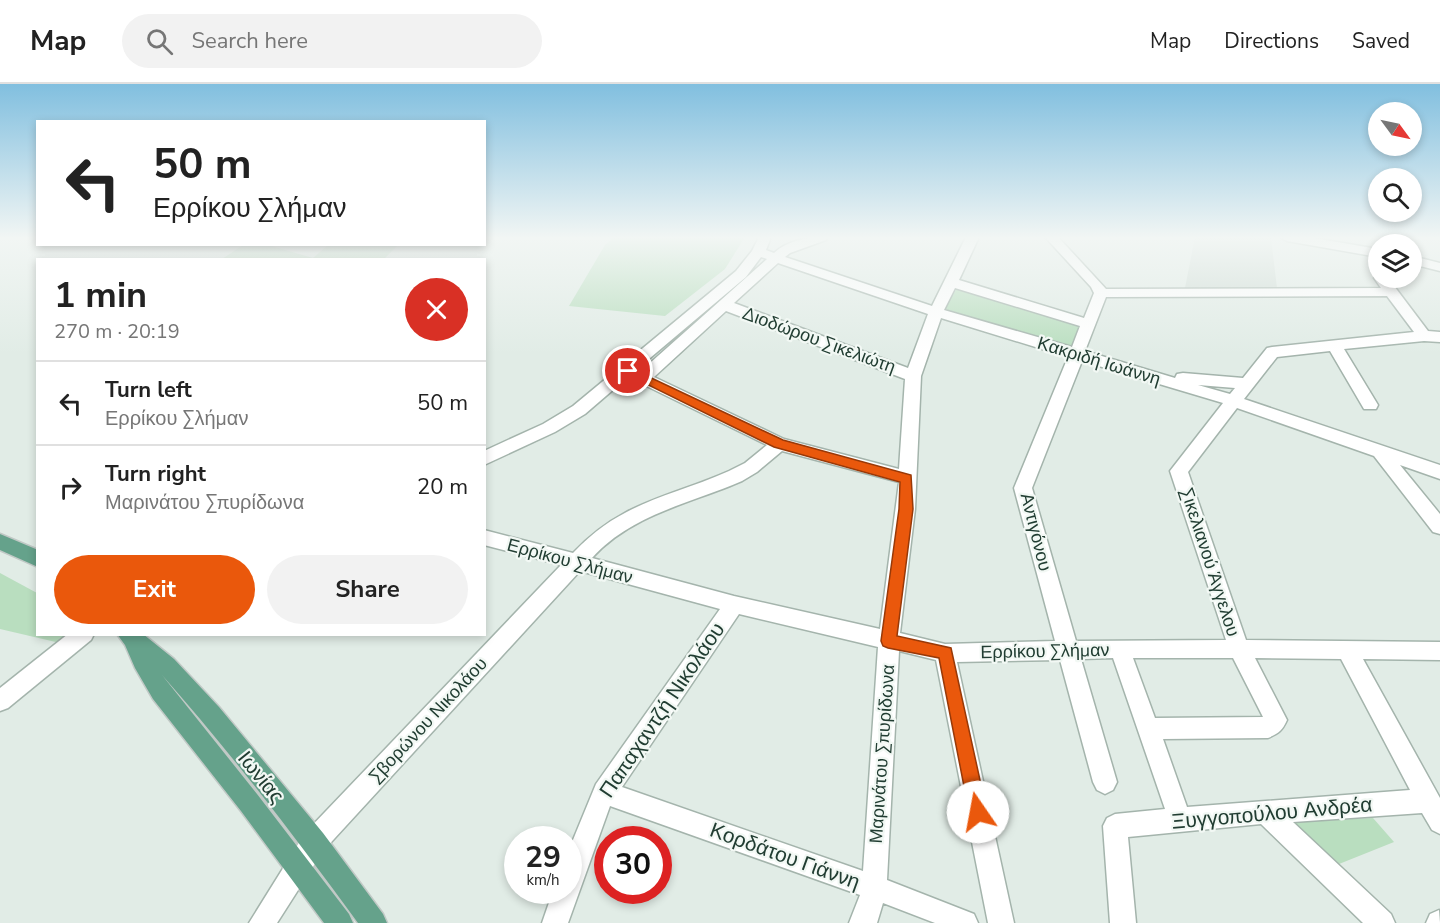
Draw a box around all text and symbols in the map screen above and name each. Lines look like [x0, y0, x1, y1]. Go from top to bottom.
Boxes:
search box [122, 14, 542, 68]
text: Map [30, 22, 86, 60]
icon: search [143, 25, 176, 58]
text: Search here [191, 26, 308, 56]
text: Map [1150, 27, 1191, 55]
text: Directions [1224, 27, 1319, 55]
text: Saved [1352, 27, 1410, 55]
north arrow [1368, 102, 1422, 156]
map controls [1368, 102, 1422, 288]
text: 50 m [153, 136, 252, 193]
icon: left [54, 144, 132, 222]
button: search [1368, 168, 1422, 222]
text: Ερρίκου Σλήμαν [153, 190, 347, 227]
button: layers [1368, 234, 1422, 288]
text: 1 min [54, 271, 147, 320]
button: close [405, 278, 468, 341]
street label: Διοδώρου Σικελιώτη [739, 301, 899, 379]
text: 270 m · 20:19 [54, 318, 180, 345]
street label: Κακριδή Ιωάννη [1034, 331, 1164, 391]
pin [602, 345, 653, 396]
icon: arrive [611, 354, 644, 387]
text: Turn left [105, 375, 192, 405]
icon: left [54, 387, 87, 420]
text: 50 m [417, 388, 468, 418]
text: Ερρίκου Σλήμαν [105, 405, 248, 432]
text: Turn right [105, 459, 206, 489]
icon: right [54, 471, 87, 504]
text: 20 m [417, 472, 468, 502]
street label: Σικελιανού Άγγελου [1175, 485, 1245, 639]
text: Μαρινάτου Σπυρίδωνα [105, 489, 304, 516]
street label: Αντιγόνου [1015, 490, 1057, 574]
street label: Ερρίκου Σλήμαν [505, 533, 635, 589]
button: Exit [54, 555, 255, 624]
button: Share [267, 555, 468, 624]
street label: Παπαχαντζή Νικολάου [593, 617, 731, 803]
street label: Ερρίκου Σλήμαν [980, 638, 1110, 664]
street label: Σβορώνου Νικολάου [364, 652, 492, 788]
street label: Μαρινάτου Σπυρίδωνα [864, 664, 900, 844]
street label: Ιωνίας [231, 745, 291, 809]
position arrow [946, 780, 1010, 844]
street label: Ξυγγοπούλου Ανδρέα [1171, 790, 1373, 836]
street label: Κορδάτου Γιάννη [706, 816, 864, 896]
speed limit sign: 30 [594, 826, 672, 904]
text: 29 [525, 837, 561, 878]
text: km/h [526, 870, 560, 890]

